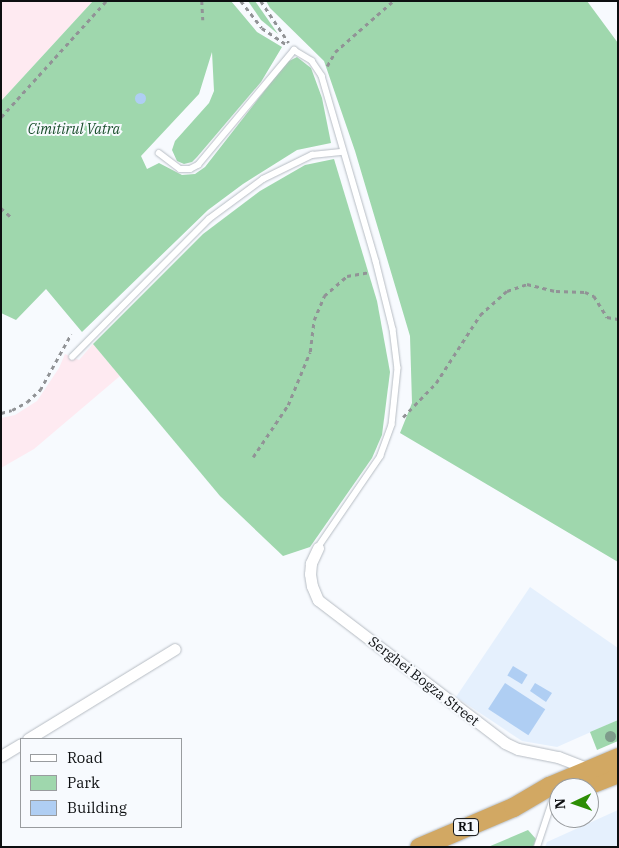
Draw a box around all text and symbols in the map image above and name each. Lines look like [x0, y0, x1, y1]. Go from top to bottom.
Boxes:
park label: Cimitirul Vatra [28, 121, 120, 137]
street label: Serghei Bogza Street [365, 633, 483, 729]
legend [20, 738, 182, 828]
text: Road [67, 748, 103, 767]
text: Park [67, 773, 100, 792]
north arrow [549, 778, 599, 828]
text: Building [67, 798, 127, 817]
text: N [551, 798, 569, 810]
road number: R1 [452, 818, 480, 836]

